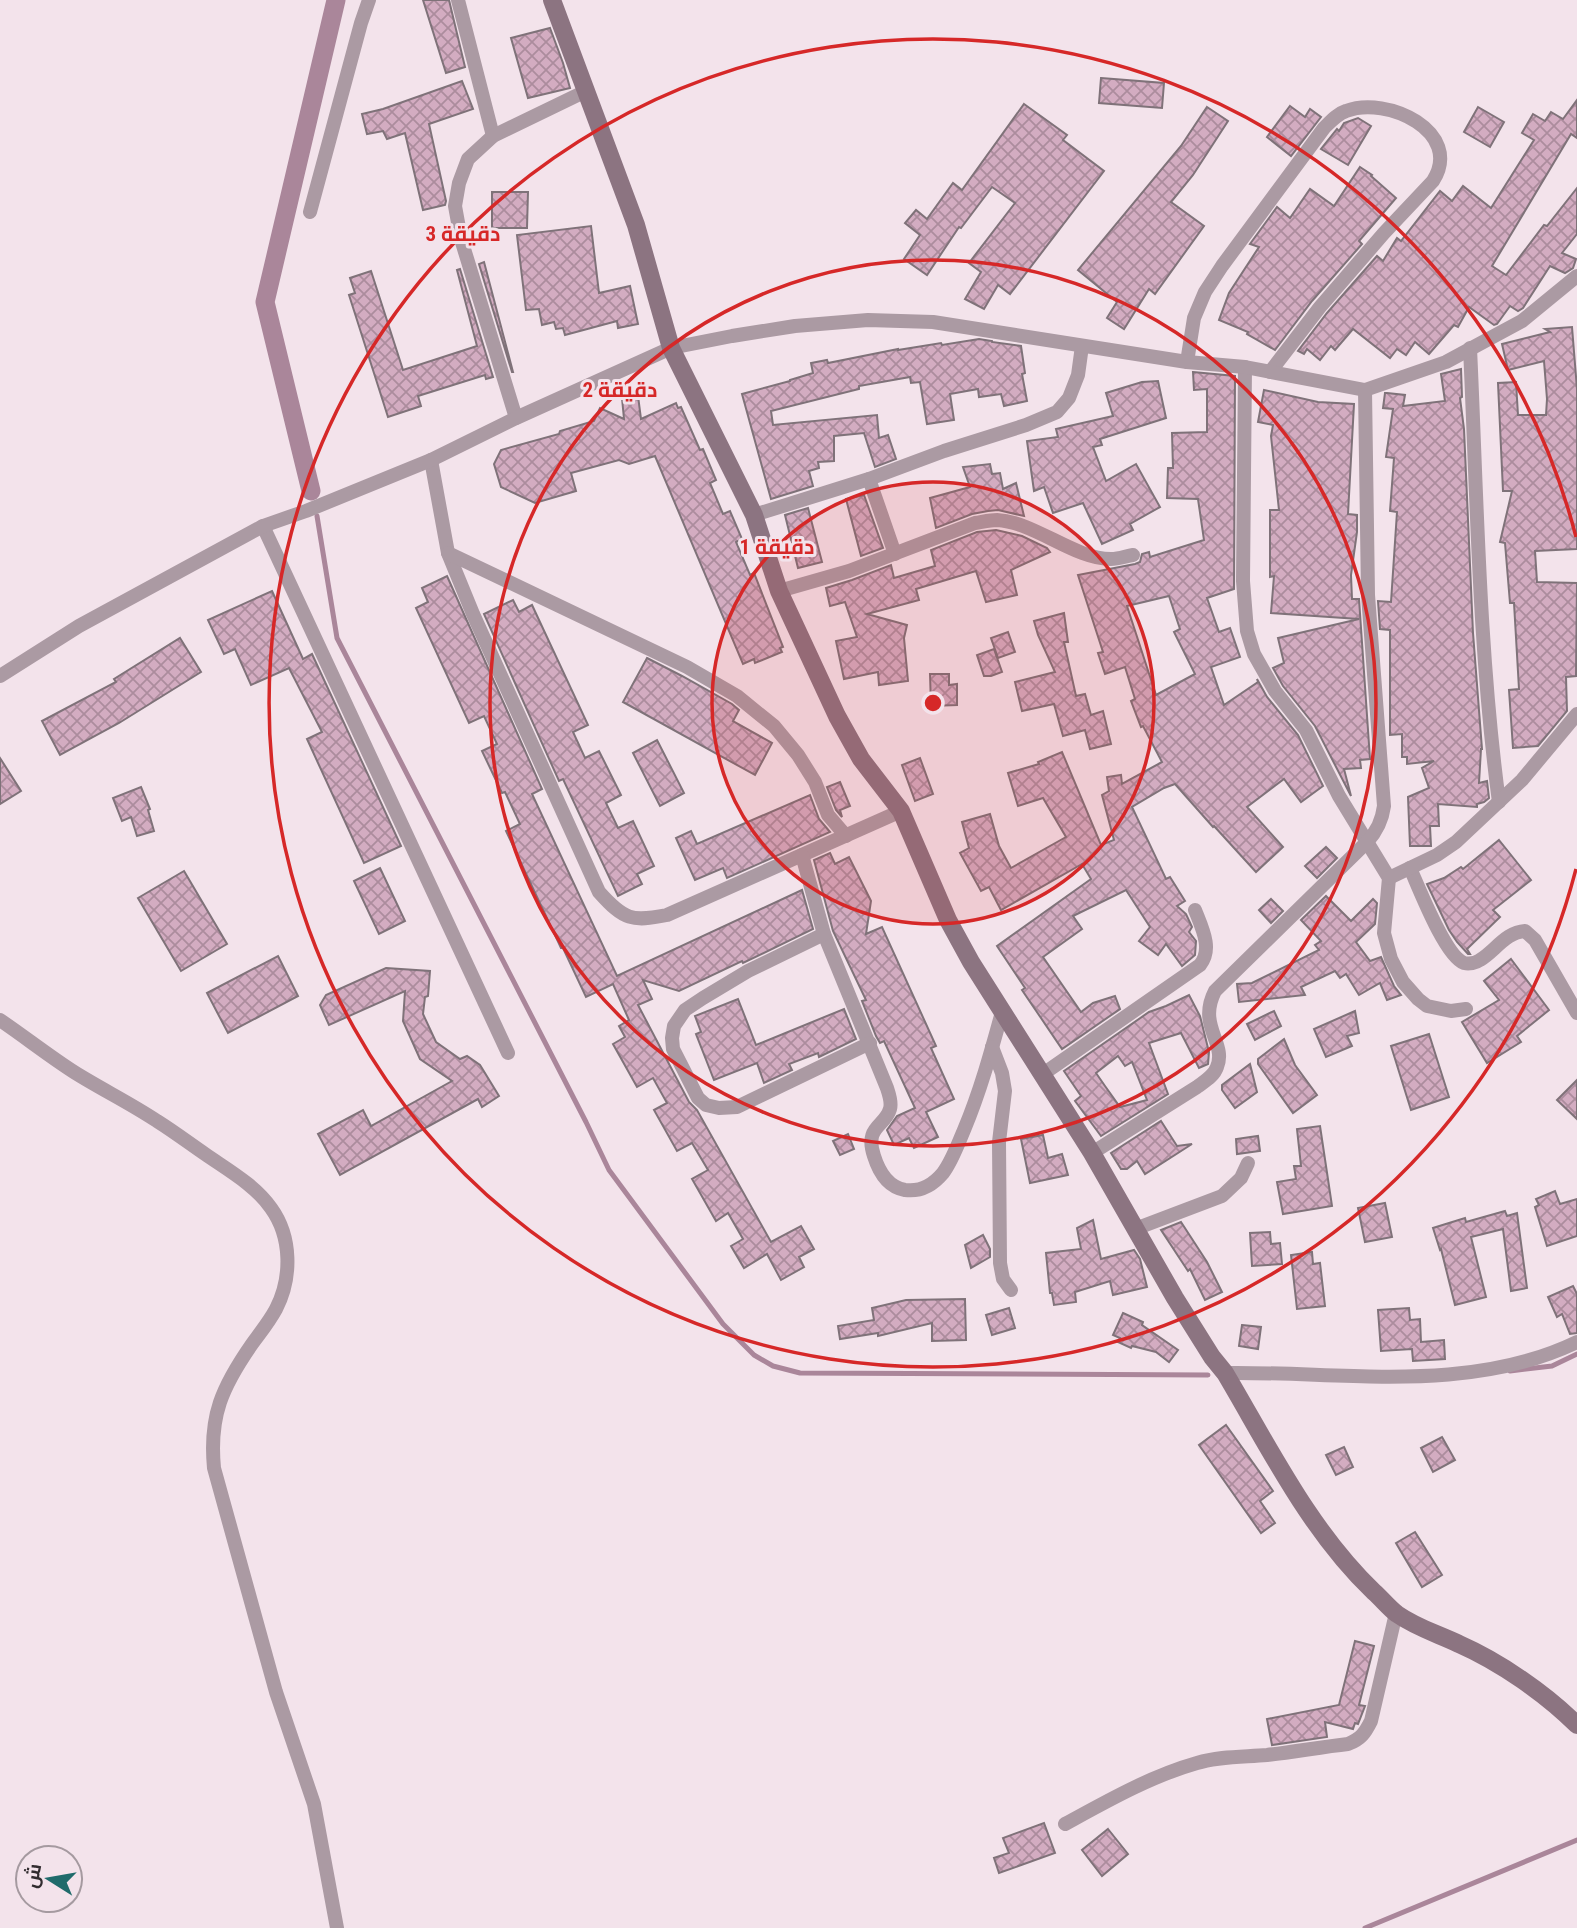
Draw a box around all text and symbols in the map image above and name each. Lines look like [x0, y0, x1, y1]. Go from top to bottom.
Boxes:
text: 3 دقيقة [426, 222, 500, 246]
text: 2 دقيقة [583, 378, 657, 402]
text: 1 دقيقة [740, 535, 814, 559]
centre of rings [921, 691, 945, 715]
north arrow [14, 1844, 84, 1914]
text: ش [19, 1862, 46, 1890]

